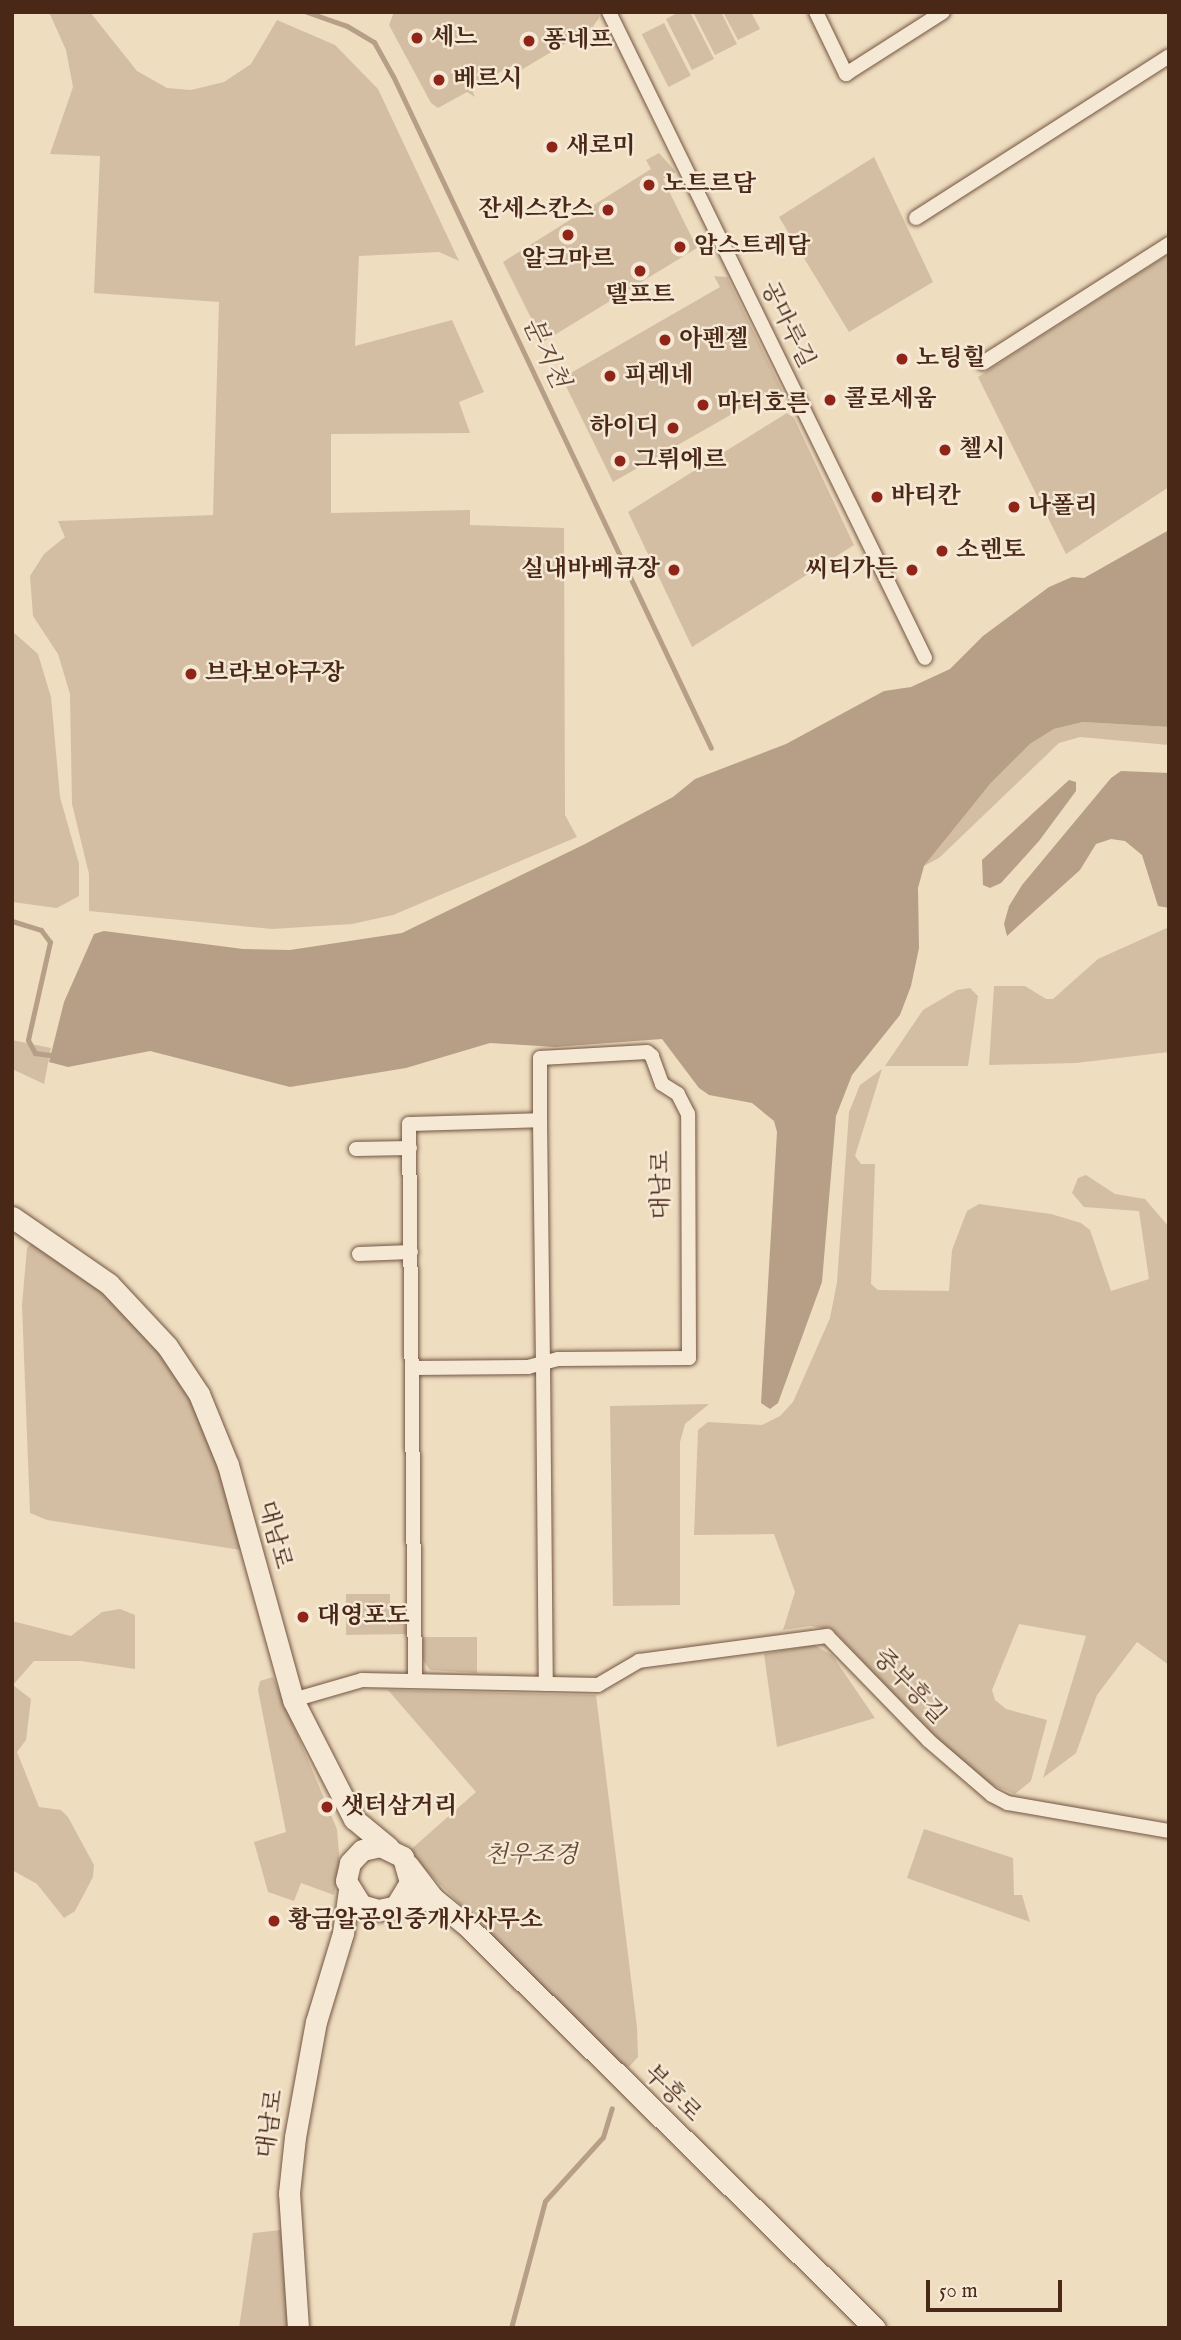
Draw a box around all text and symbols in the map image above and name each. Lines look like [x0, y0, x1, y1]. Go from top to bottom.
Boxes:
place label: 세느 [431, 24, 477, 52]
place label: 퐁네프 [543, 27, 613, 55]
marker: 세느 [409, 30, 425, 46]
marker: 퐁네프 [521, 33, 537, 49]
place label: 베르시 [453, 66, 523, 94]
marker: 베르시 [431, 72, 447, 88]
place label: 새로미 [566, 133, 636, 161]
marker: 새로미 [544, 139, 560, 155]
place label: 노트르담 [663, 171, 756, 199]
marker: 노트르담 [641, 177, 657, 193]
place label: 잔세스칸스 [478, 196, 594, 224]
marker: 잔세스칸스 [600, 202, 616, 218]
marker: 알크마르 [560, 227, 576, 243]
place label: 암스트레담 [694, 233, 810, 261]
marker: 암스트레담 [672, 239, 688, 255]
place label: 알크마르 [522, 246, 614, 274]
marker: 델프트 [632, 263, 648, 279]
street label: 공마루길 [754, 277, 820, 373]
place label: 델프트 [605, 282, 675, 310]
water label: 분지천 [515, 312, 575, 394]
place label: 아펜젤 [679, 326, 749, 354]
marker: 아펜젤 [657, 332, 673, 348]
place label: 노팅힐 [916, 345, 986, 373]
marker: 노팅힐 [894, 351, 910, 367]
place label: 피레네 [624, 362, 694, 390]
marker: 피레네 [602, 368, 618, 384]
place label: 콜로세움 [844, 386, 937, 414]
place label: 마터호른 [717, 391, 810, 419]
marker: 콜로세움 [822, 392, 838, 408]
marker: 마터호른 [695, 397, 711, 413]
place label: 하이디 [589, 414, 659, 442]
marker: 하이디 [665, 420, 681, 436]
place label: 첼시 [959, 436, 1005, 464]
marker: 첼시 [937, 442, 953, 458]
place label: 그뤼에르 [634, 447, 727, 475]
marker: 그뤼에르 [612, 453, 628, 469]
place label: 바티칸 [891, 483, 961, 511]
marker: 바티칸 [869, 489, 885, 505]
place label: 나폴리 [1028, 493, 1098, 521]
marker: 나폴리 [1006, 499, 1022, 515]
place label: 소렌토 [956, 537, 1026, 565]
marker: 소렌토 [934, 543, 950, 559]
place label: 실내바베큐장 [521, 556, 660, 584]
place label: 씨티가든 [805, 556, 898, 584]
marker: 실내바베큐장 [666, 562, 682, 578]
marker: 씨티가든 [904, 562, 920, 578]
place label: 브라보야구장 [205, 660, 344, 688]
marker: 브라보야구장 [183, 666, 199, 682]
street label: 대남로 [648, 1150, 676, 1220]
street label: 대남로 [251, 1498, 297, 1572]
place label: 대영포도 [317, 1603, 410, 1631]
marker: 대영포도 [295, 1609, 311, 1625]
street label: 중부흥길 [866, 1644, 952, 1730]
place label: 샛터삼거리 [341, 1793, 457, 1821]
marker: 샛터삼거리 [319, 1799, 335, 1815]
park label: 천우조경 [485, 1842, 577, 1870]
place label: 황금알공인중개사사무소 [288, 1907, 543, 1935]
marker: 황금알공인중개사사무소 [266, 1913, 282, 1929]
street label: 부흥로 [637, 2059, 707, 2129]
street label: 대남로 [252, 2088, 290, 2160]
scale bar [929, 2266, 1066, 2310]
text: 50 m [939, 2278, 978, 2305]

